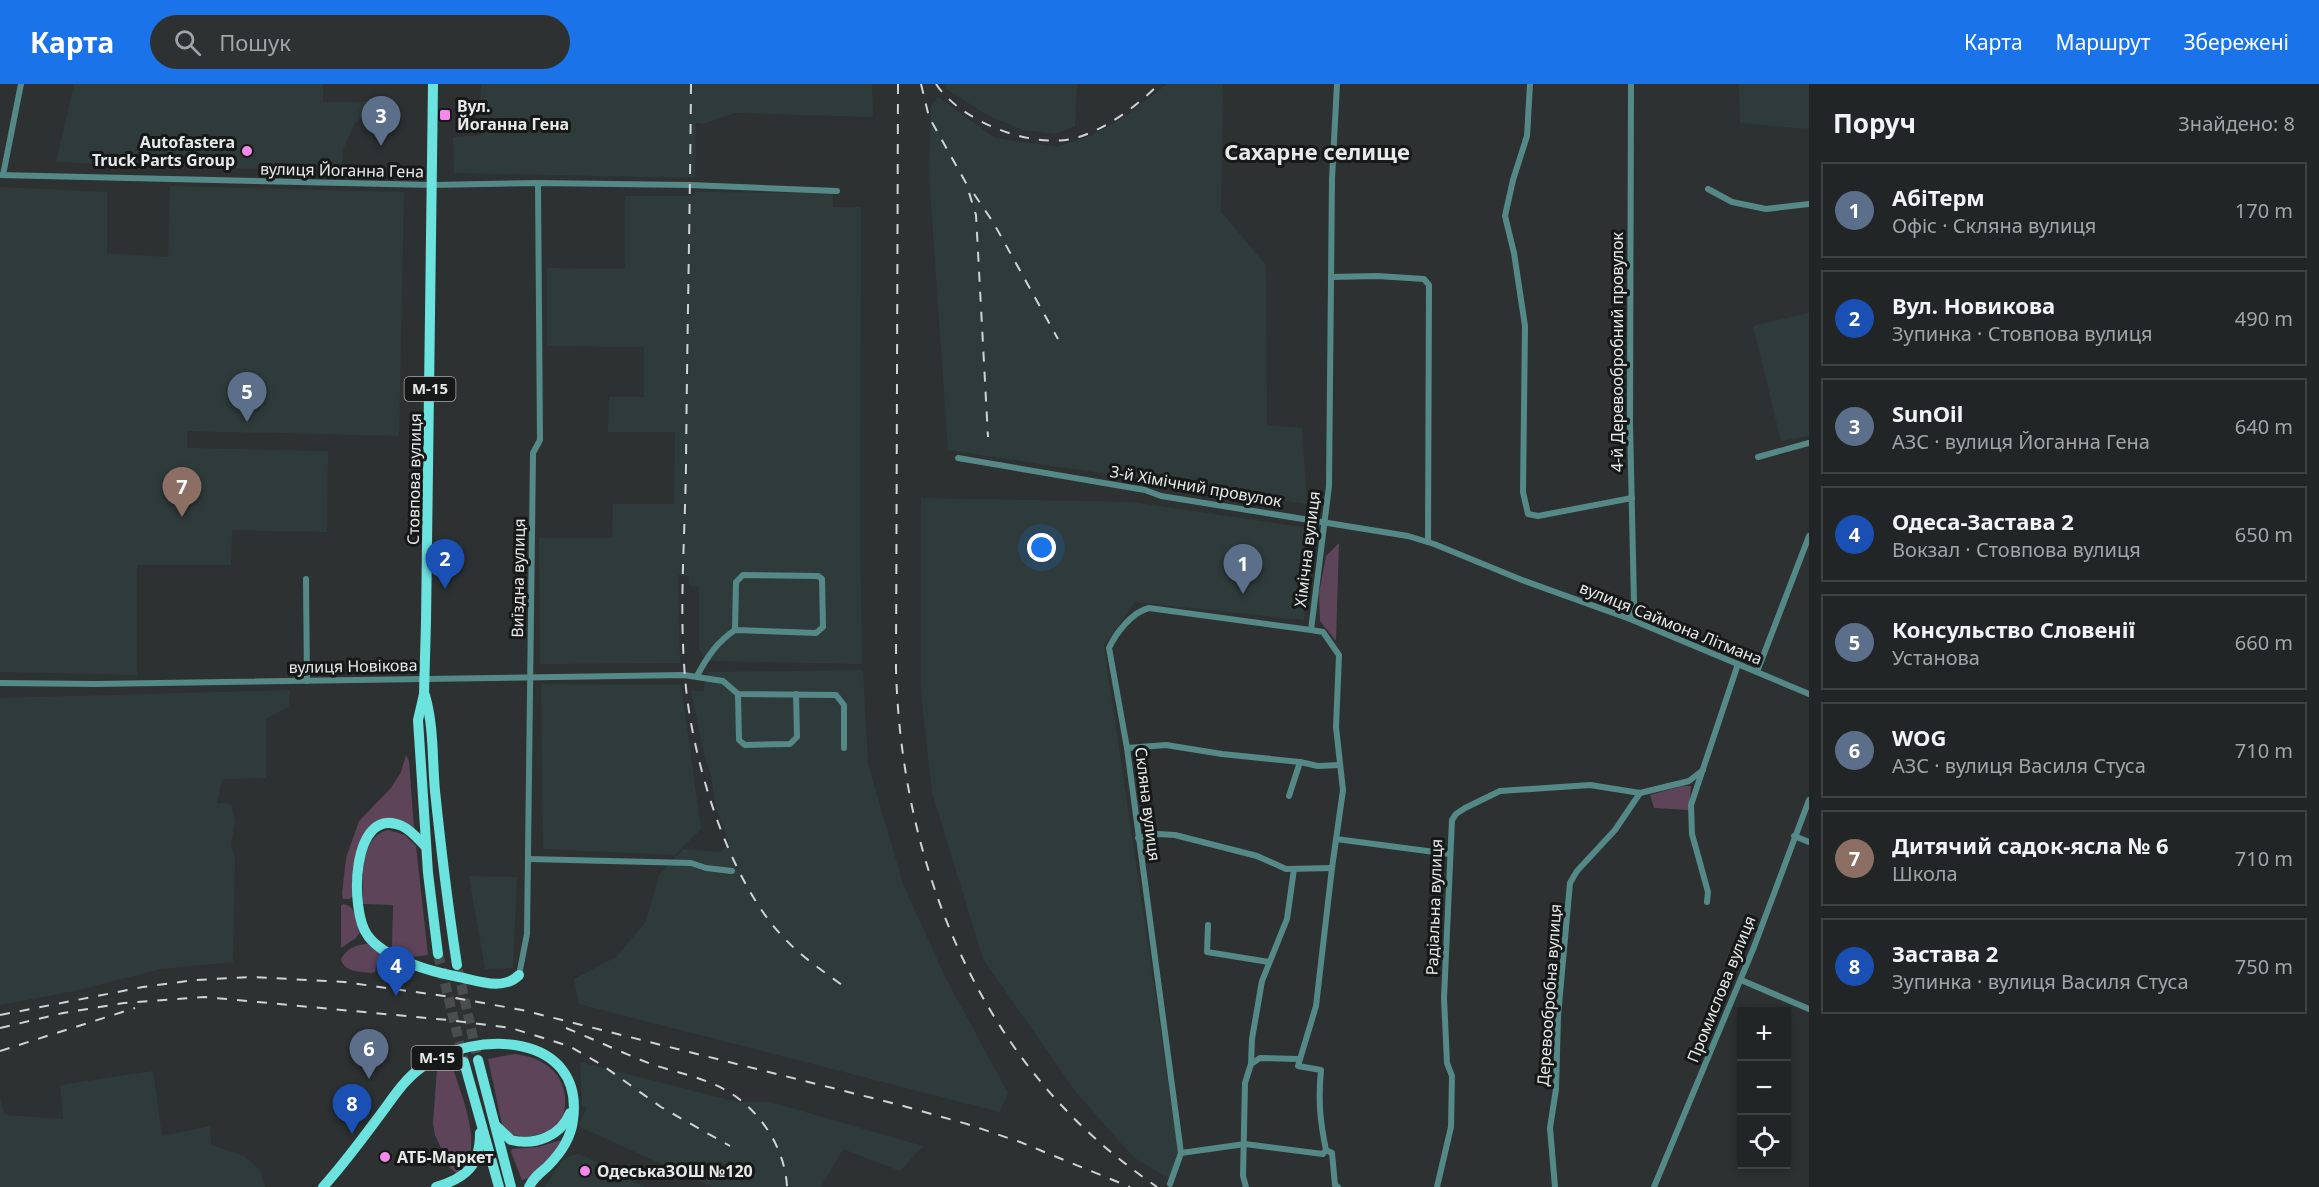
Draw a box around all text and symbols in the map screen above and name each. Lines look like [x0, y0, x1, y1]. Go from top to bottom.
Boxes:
search box [150, 15, 570, 69]
text: Карта [30, 23, 114, 61]
icon: search [171, 26, 204, 59]
text: Пошук [219, 27, 291, 57]
text: Карта [1964, 28, 2023, 56]
text: Маршрут [2056, 28, 2150, 56]
text: Збережені [2183, 28, 2289, 56]
place label: Вул. Йоганна Гена [457, 95, 569, 135]
pin: 3 [362, 97, 400, 146]
text: Поруч [1833, 105, 1916, 141]
marker: Вул. Йоганна Гена [438, 108, 452, 122]
text: Знайдено: 8 [2178, 110, 2295, 137]
place label: Autofastera Truck Parts Group [92, 131, 235, 171]
district label: Сахарне селище [1224, 136, 1410, 166]
marker: Autofastera Truck Parts Group [240, 144, 254, 158]
street label: вулиця Йоганна Гена [260, 158, 424, 182]
text: АбіТерм [1892, 182, 1985, 212]
text: 1 [1849, 197, 1860, 224]
text: 170 m [2235, 197, 2293, 224]
text: Офіс · Скляна вулиця [1892, 212, 2096, 239]
street label: 4-й Деревообробний провулок [1606, 231, 1628, 472]
text: Вул. Новикова [1892, 290, 2055, 320]
text: 2 [1849, 305, 1860, 332]
text: 490 m [2235, 305, 2293, 332]
text: Зупинка · Стовпова вулиця [1892, 320, 2153, 347]
pin: 5 [228, 372, 266, 422]
road number: М-15 [404, 377, 456, 401]
text: SunOil [1892, 398, 1963, 428]
street label: Стовпова вулиця [402, 413, 426, 545]
text: 3 [1849, 413, 1860, 440]
text: 640 m [2235, 413, 2293, 440]
text: АЗС · вулиця Йоганна Гена [1892, 428, 2150, 455]
street label: 3-й Хімічний провулок [1108, 460, 1284, 512]
pin: 7 [162, 468, 201, 517]
street label: Хімічна вулиця [1289, 490, 1325, 608]
text: Одеса-Застава 2 [1892, 506, 2074, 536]
street label: Виїздна вулиця [506, 518, 530, 638]
text: 4 [1849, 521, 1860, 548]
text: 650 m [2235, 521, 2293, 548]
your location [1027, 533, 1056, 562]
text: Вокзал · Стовпова вулиця [1892, 536, 2141, 563]
pin: 2 [426, 540, 464, 589]
pin: 1 [1224, 544, 1262, 594]
street label: вулиця Саймона Літмана [1576, 576, 1766, 670]
text: Консульство Словенії [1892, 614, 2135, 644]
text: 5 [1849, 629, 1860, 656]
text: 660 m [2235, 629, 2293, 656]
text: Установа [1892, 644, 1980, 671]
street label: вулиця Новікова [288, 654, 418, 678]
text: WOG [1892, 722, 1946, 752]
text: 6 [1849, 737, 1860, 764]
text: 710 m [2235, 737, 2293, 764]
street label: Скляна вулиця [1130, 746, 1166, 862]
text: АЗС · вулиця Василя Стуса [1892, 752, 2146, 779]
text: Дитячий садок-ясла № 6 [1892, 830, 2169, 860]
street label: Радіальна вулиця [1421, 838, 1447, 976]
text: 7 [1849, 845, 1860, 872]
text: 710 m [2235, 845, 2293, 872]
text: Школа [1892, 860, 1958, 887]
street label: Деревообробна вулиця [1532, 903, 1566, 1087]
street label: Промислова вулиця [1681, 912, 1761, 1066]
text: Застава 2 [1892, 938, 1998, 968]
pin: 4 [376, 946, 416, 996]
text: 8 [1849, 953, 1860, 980]
text: 750 m [2235, 953, 2293, 980]
text: Зупинка · вулиця Василя Стуса [1892, 968, 2189, 995]
map controls [1737, 1007, 1791, 1169]
button: + [1737, 1007, 1791, 1061]
pin: 6 [350, 1030, 388, 1079]
road number: М-15 [412, 1046, 462, 1070]
button: − [1737, 1061, 1791, 1115]
pin: 8 [332, 1084, 372, 1134]
button: locate [1737, 1115, 1791, 1169]
place label: АТБ-Маркет [397, 1146, 493, 1168]
marker: АТБ-Маркет [378, 1150, 392, 1164]
place label: ОдеськаЗОШ №120 [597, 1160, 753, 1182]
marker: ОдеськаЗОШ №120 [578, 1164, 592, 1178]

